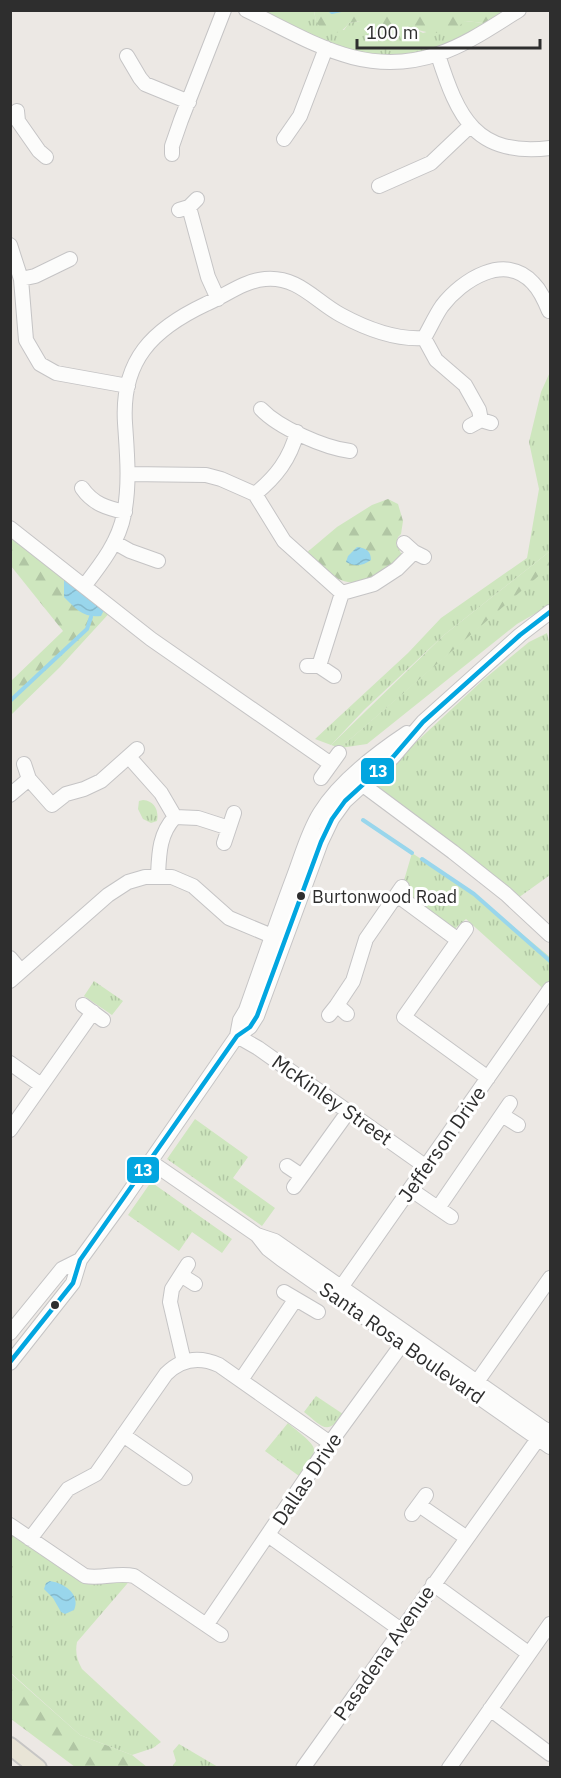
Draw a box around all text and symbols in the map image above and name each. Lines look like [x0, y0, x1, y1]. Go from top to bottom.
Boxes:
scale bar [357, 12, 540, 50]
text: 100 m [366, 21, 418, 44]
line badge: 13 [360, 757, 395, 785]
text: 13 [368, 761, 388, 781]
place label: Burtonwood Road [312, 885, 457, 908]
marker: Burtonwood Road [295, 890, 307, 902]
street label: McKinley Street [267, 1048, 398, 1151]
street label: Jefferson Drive [392, 1080, 492, 1207]
line badge: 13 [126, 1156, 160, 1184]
text: 13 [133, 1160, 153, 1180]
street label: Santa Rosa Boulevard [314, 1275, 490, 1410]
unlabelled marker [49, 1299, 61, 1311]
street label: Dallas Drive [266, 1427, 348, 1530]
street label: Pasadena Avenue [327, 1580, 440, 1726]

